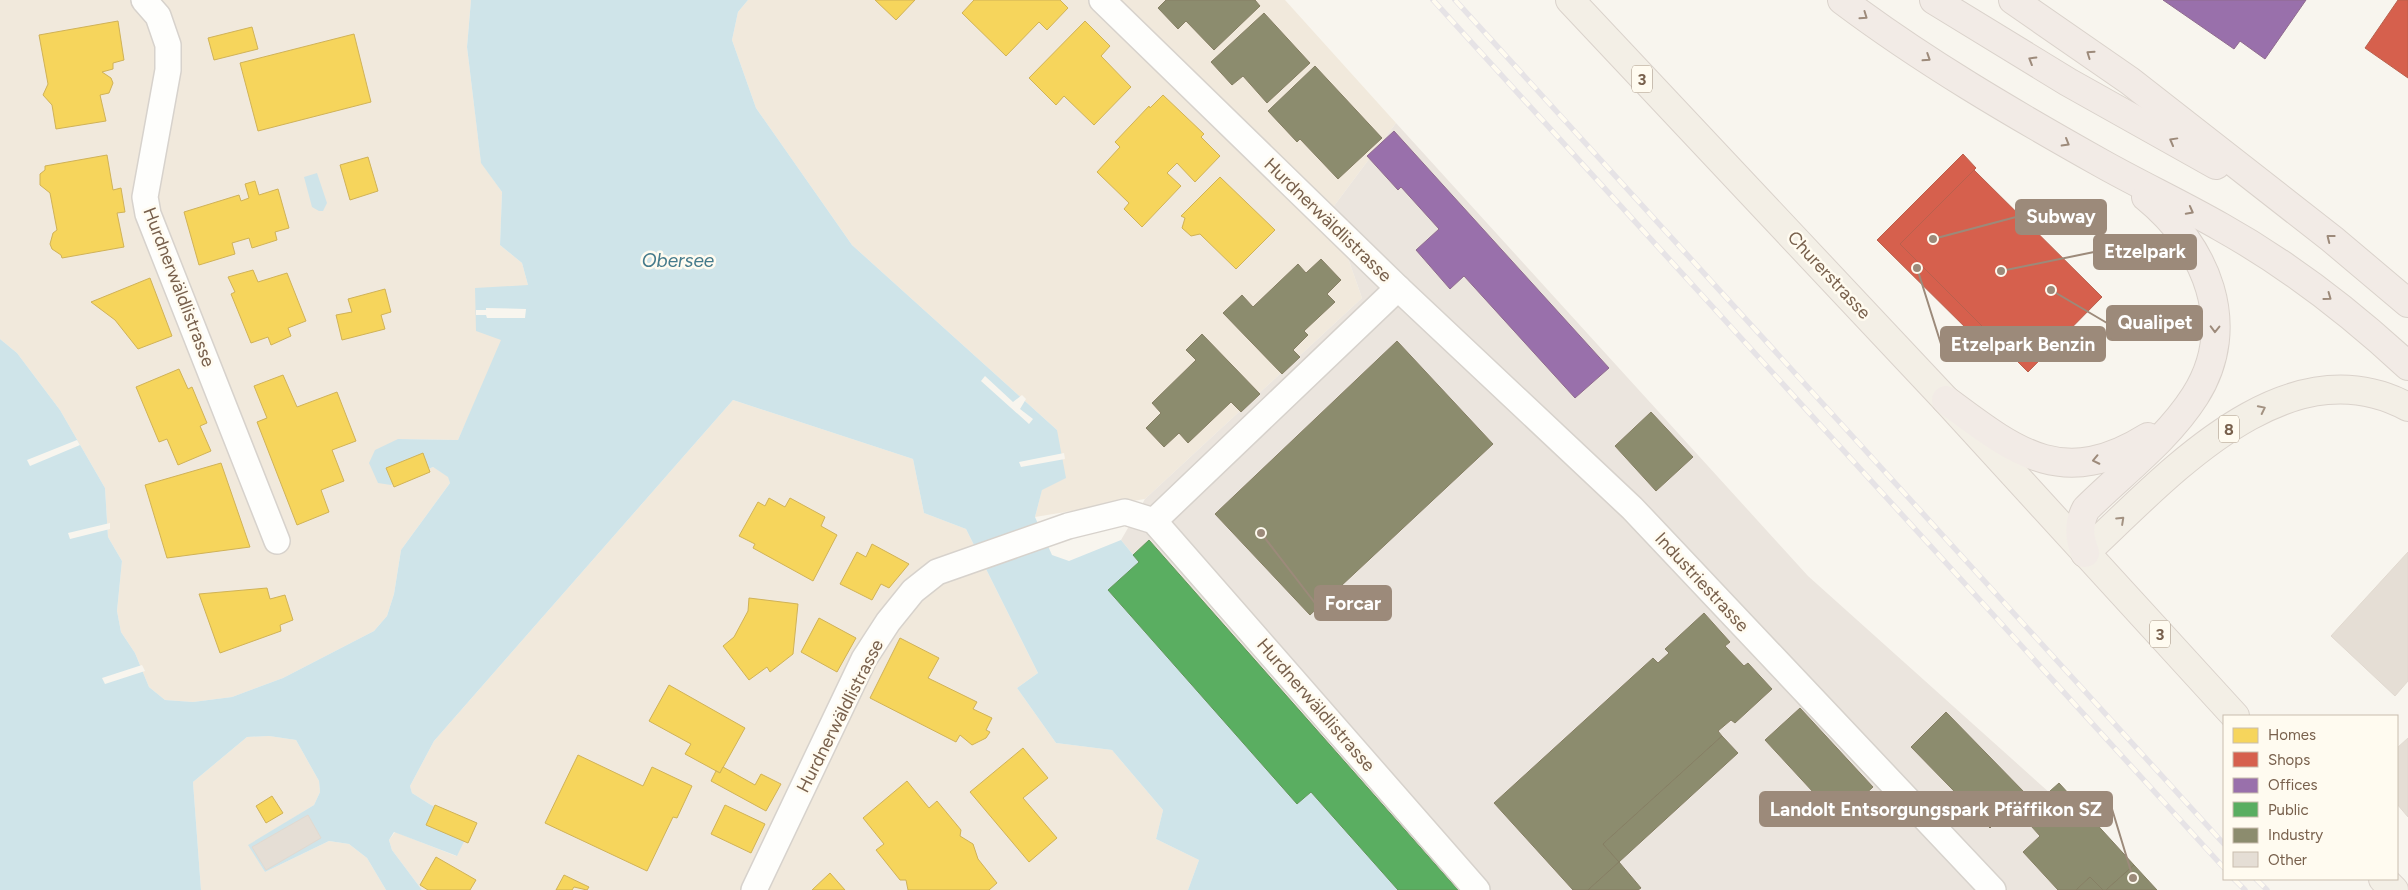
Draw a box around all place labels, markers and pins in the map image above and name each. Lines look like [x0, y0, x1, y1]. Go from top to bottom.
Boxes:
callout: Subway [2016, 200, 2106, 234]
callout: Etzelpark [2094, 235, 2196, 269]
callout: Qualipet [2107, 306, 2202, 340]
callout: Etzelpark Benzin [1941, 327, 2105, 361]
callout: Forcar [1315, 586, 1391, 620]
callout: Landolt Entsorgungspark Pfäffikon SZ [1760, 792, 2112, 826]

